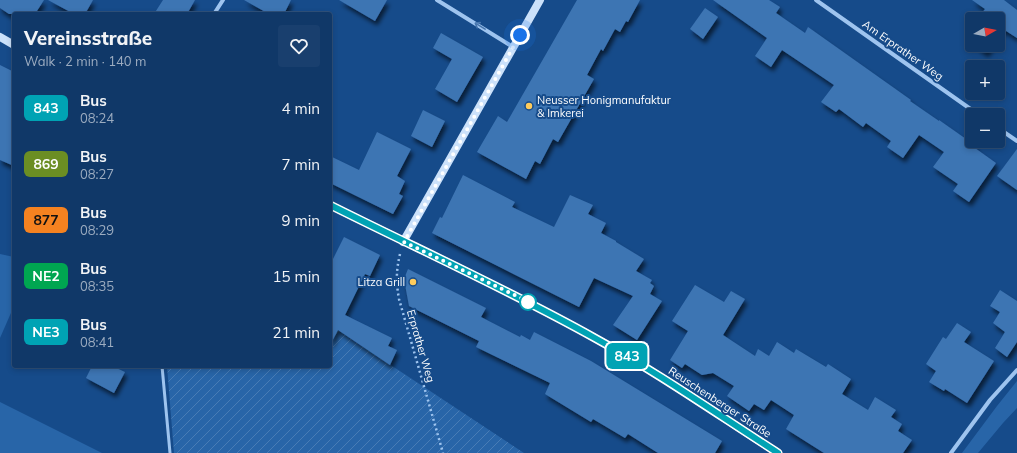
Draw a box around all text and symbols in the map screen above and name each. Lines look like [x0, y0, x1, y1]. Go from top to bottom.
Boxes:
north arrow [965, 12, 1005, 52]
map controls [965, 12, 1005, 148]
street label: Am Erprather Weg [860, 17, 946, 83]
one-way arrow [474, 22, 486, 30]
button: heart [278, 25, 320, 67]
your location [510, 25, 530, 45]
text: Vereinsstraße [24, 26, 152, 50]
text: Walk · 2 min · 140 m [24, 53, 146, 69]
button: + [965, 60, 1005, 100]
text: Bus [80, 91, 107, 110]
place label: Neusser Honigmanufaktur & Imkerei [537, 93, 671, 120]
text: 843 [33, 99, 59, 117]
text: 4 min [282, 99, 320, 118]
marker: Neusser Honigmanufaktur & Imkerei [524, 101, 534, 111]
button: − [965, 108, 1005, 148]
text: 08:24 [80, 110, 114, 126]
text: Bus [80, 147, 107, 166]
text: 869 [33, 155, 59, 173]
text: 7 min [282, 155, 320, 174]
text: 08:27 [80, 166, 114, 182]
text: Bus [80, 203, 107, 222]
text: 877 [33, 211, 59, 229]
text: 9 min [282, 211, 320, 230]
text: 08:29 [80, 222, 114, 238]
text: Bus [80, 259, 107, 278]
text: NE2 [32, 267, 60, 285]
text: 15 min [273, 267, 320, 286]
place label: Litza Grill [358, 275, 405, 289]
marker: Litza Grill [408, 277, 418, 287]
text: 08:35 [80, 278, 114, 294]
unlabelled marker [519, 293, 537, 311]
street label: Erprather Weg [404, 308, 438, 384]
text: Bus [80, 315, 107, 334]
text: NE3 [32, 323, 60, 341]
text: 21 min [273, 323, 320, 342]
text: 08:41 [80, 334, 114, 350]
line badge: 843 [604, 343, 650, 369]
text: 843 [614, 347, 640, 365]
street label: Reuschenberger Straße [666, 364, 774, 440]

